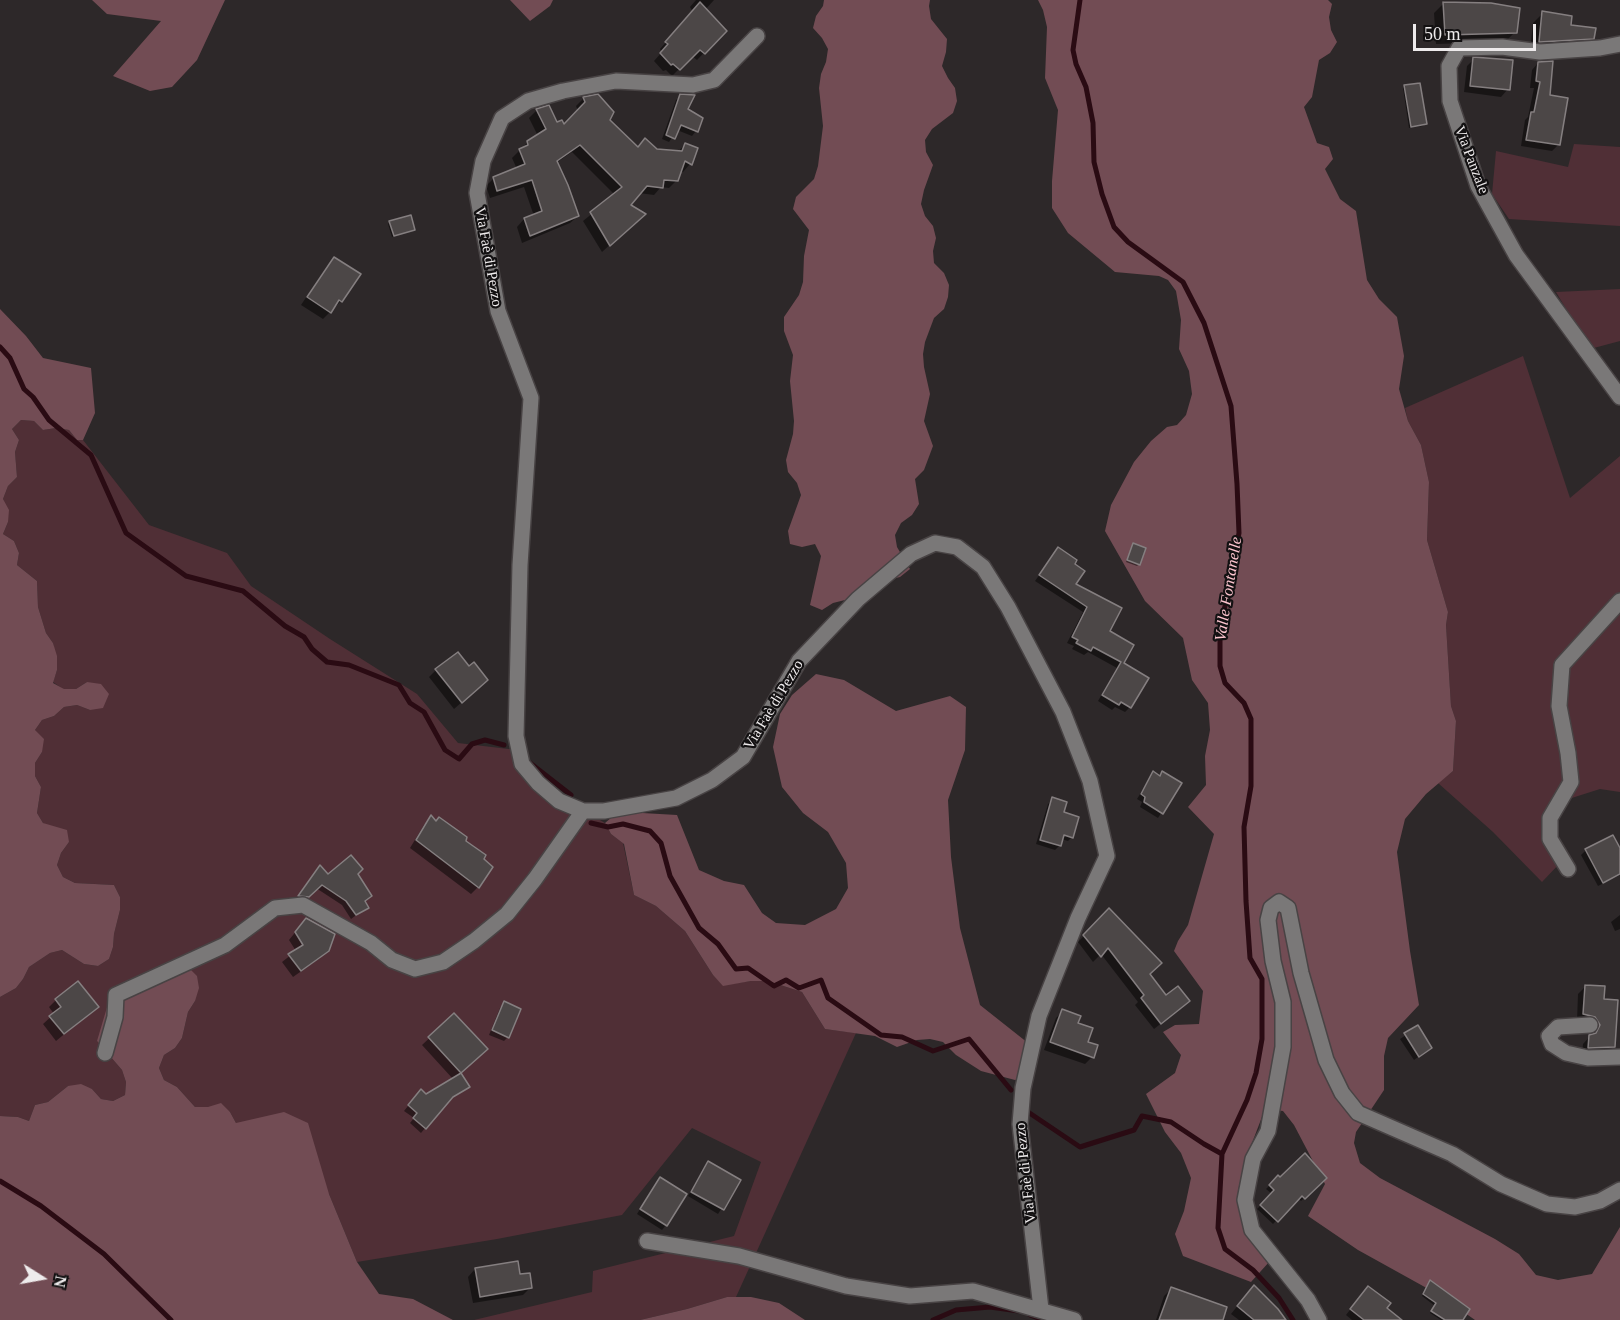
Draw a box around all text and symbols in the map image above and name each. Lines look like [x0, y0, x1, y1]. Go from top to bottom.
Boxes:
scale bar [1416, 12, 1539, 50]
text: 50 m [1424, 24, 1461, 44]
street label: Via Panzale [1450, 124, 1492, 196]
street label: Via Faè di Pezzo [470, 206, 506, 308]
water label: Valle Fontanelle [1211, 535, 1247, 643]
street label: Via Faè di Pezzo [740, 657, 808, 753]
street label: Via Faè di Pezzo [1012, 1122, 1040, 1224]
north arrow [12, 1248, 72, 1308]
text: N [51, 1274, 70, 1289]

